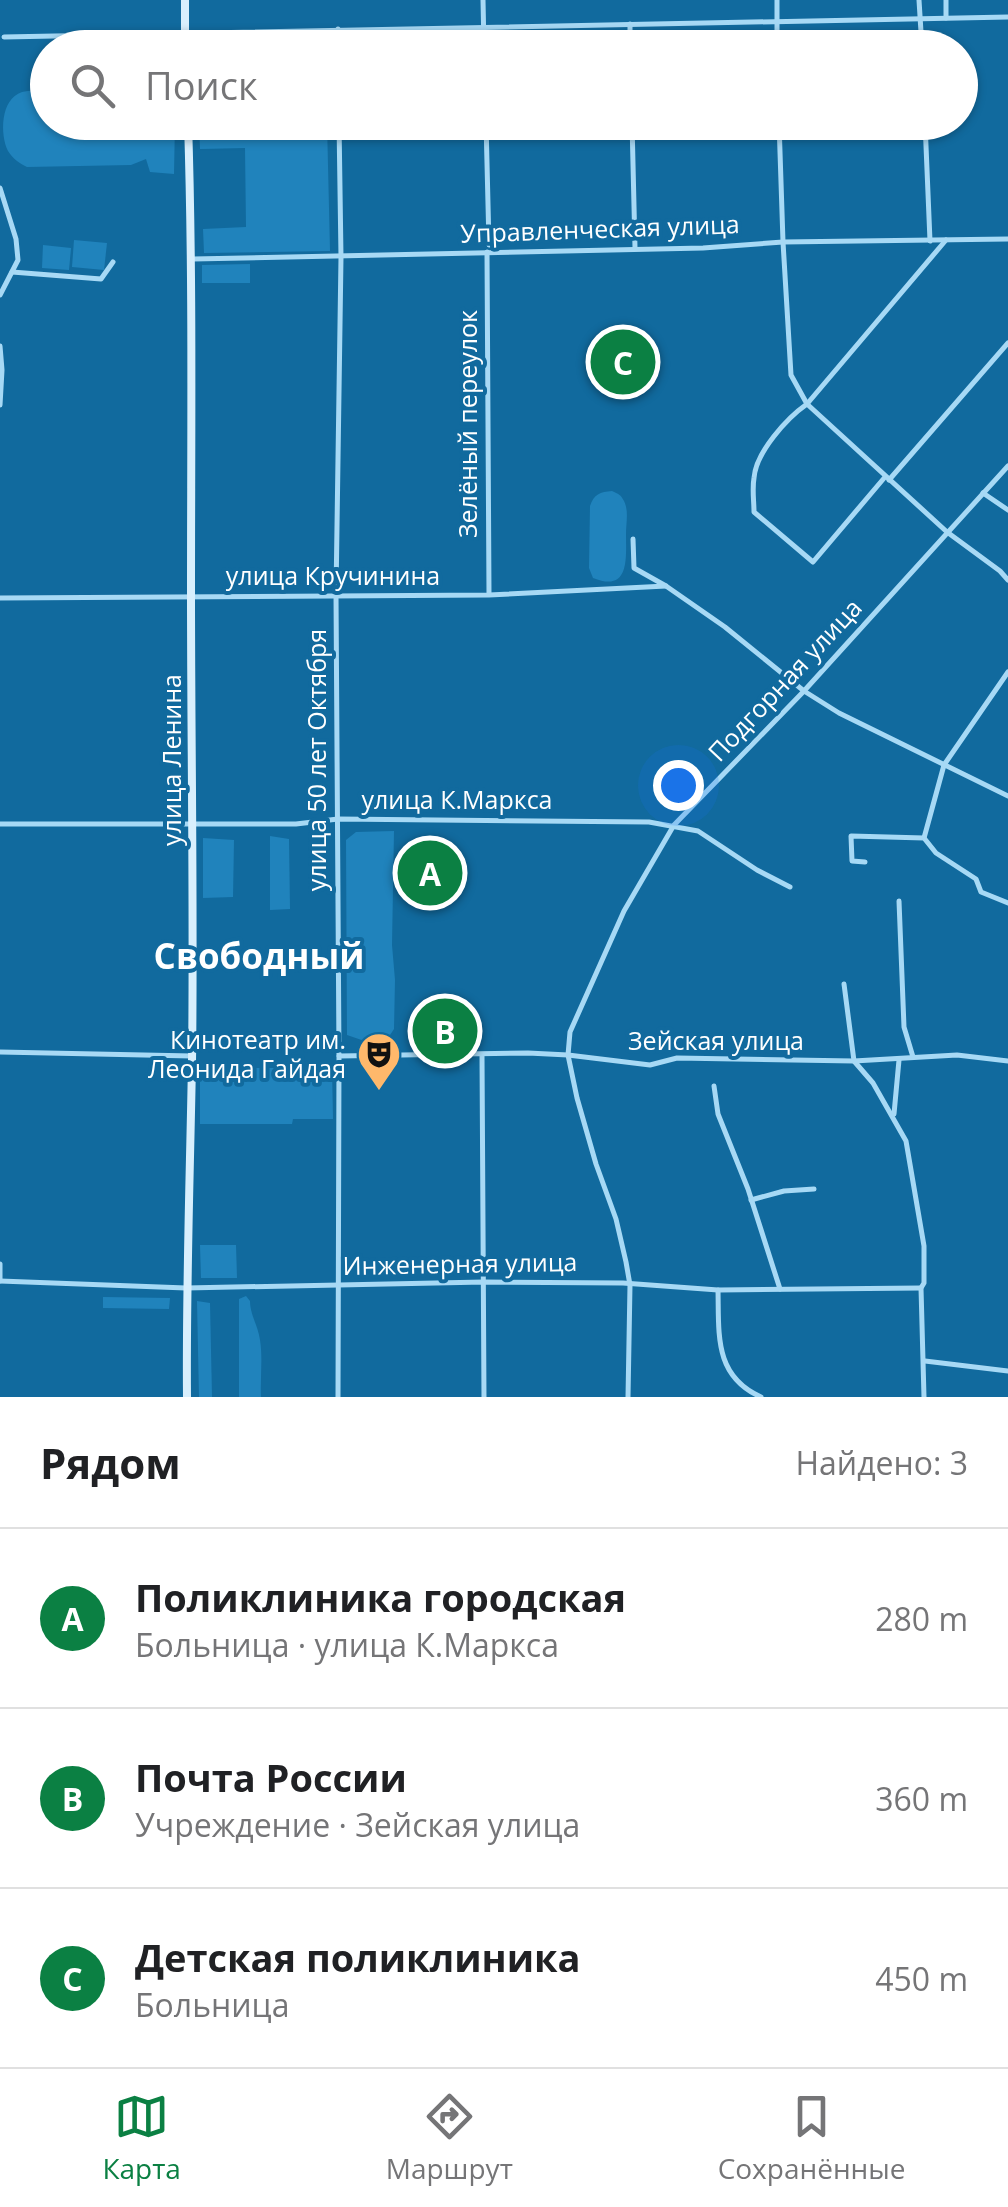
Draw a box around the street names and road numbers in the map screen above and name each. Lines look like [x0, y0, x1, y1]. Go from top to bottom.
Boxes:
street label: Управленческая улица [460, 206, 740, 250]
street label: Зелёный переулок [450, 310, 484, 538]
street label: улица Кручинина [226, 558, 440, 592]
street label: Подгорная улица [700, 591, 869, 768]
street label: улица 50 лет Октября [299, 629, 333, 891]
street label: улица Ленина [154, 674, 188, 846]
street label: улица К.Маркса [361, 782, 553, 816]
street label: Зейская улица [628, 1023, 804, 1057]
street label: Инженерная улица [342, 1244, 578, 1282]

